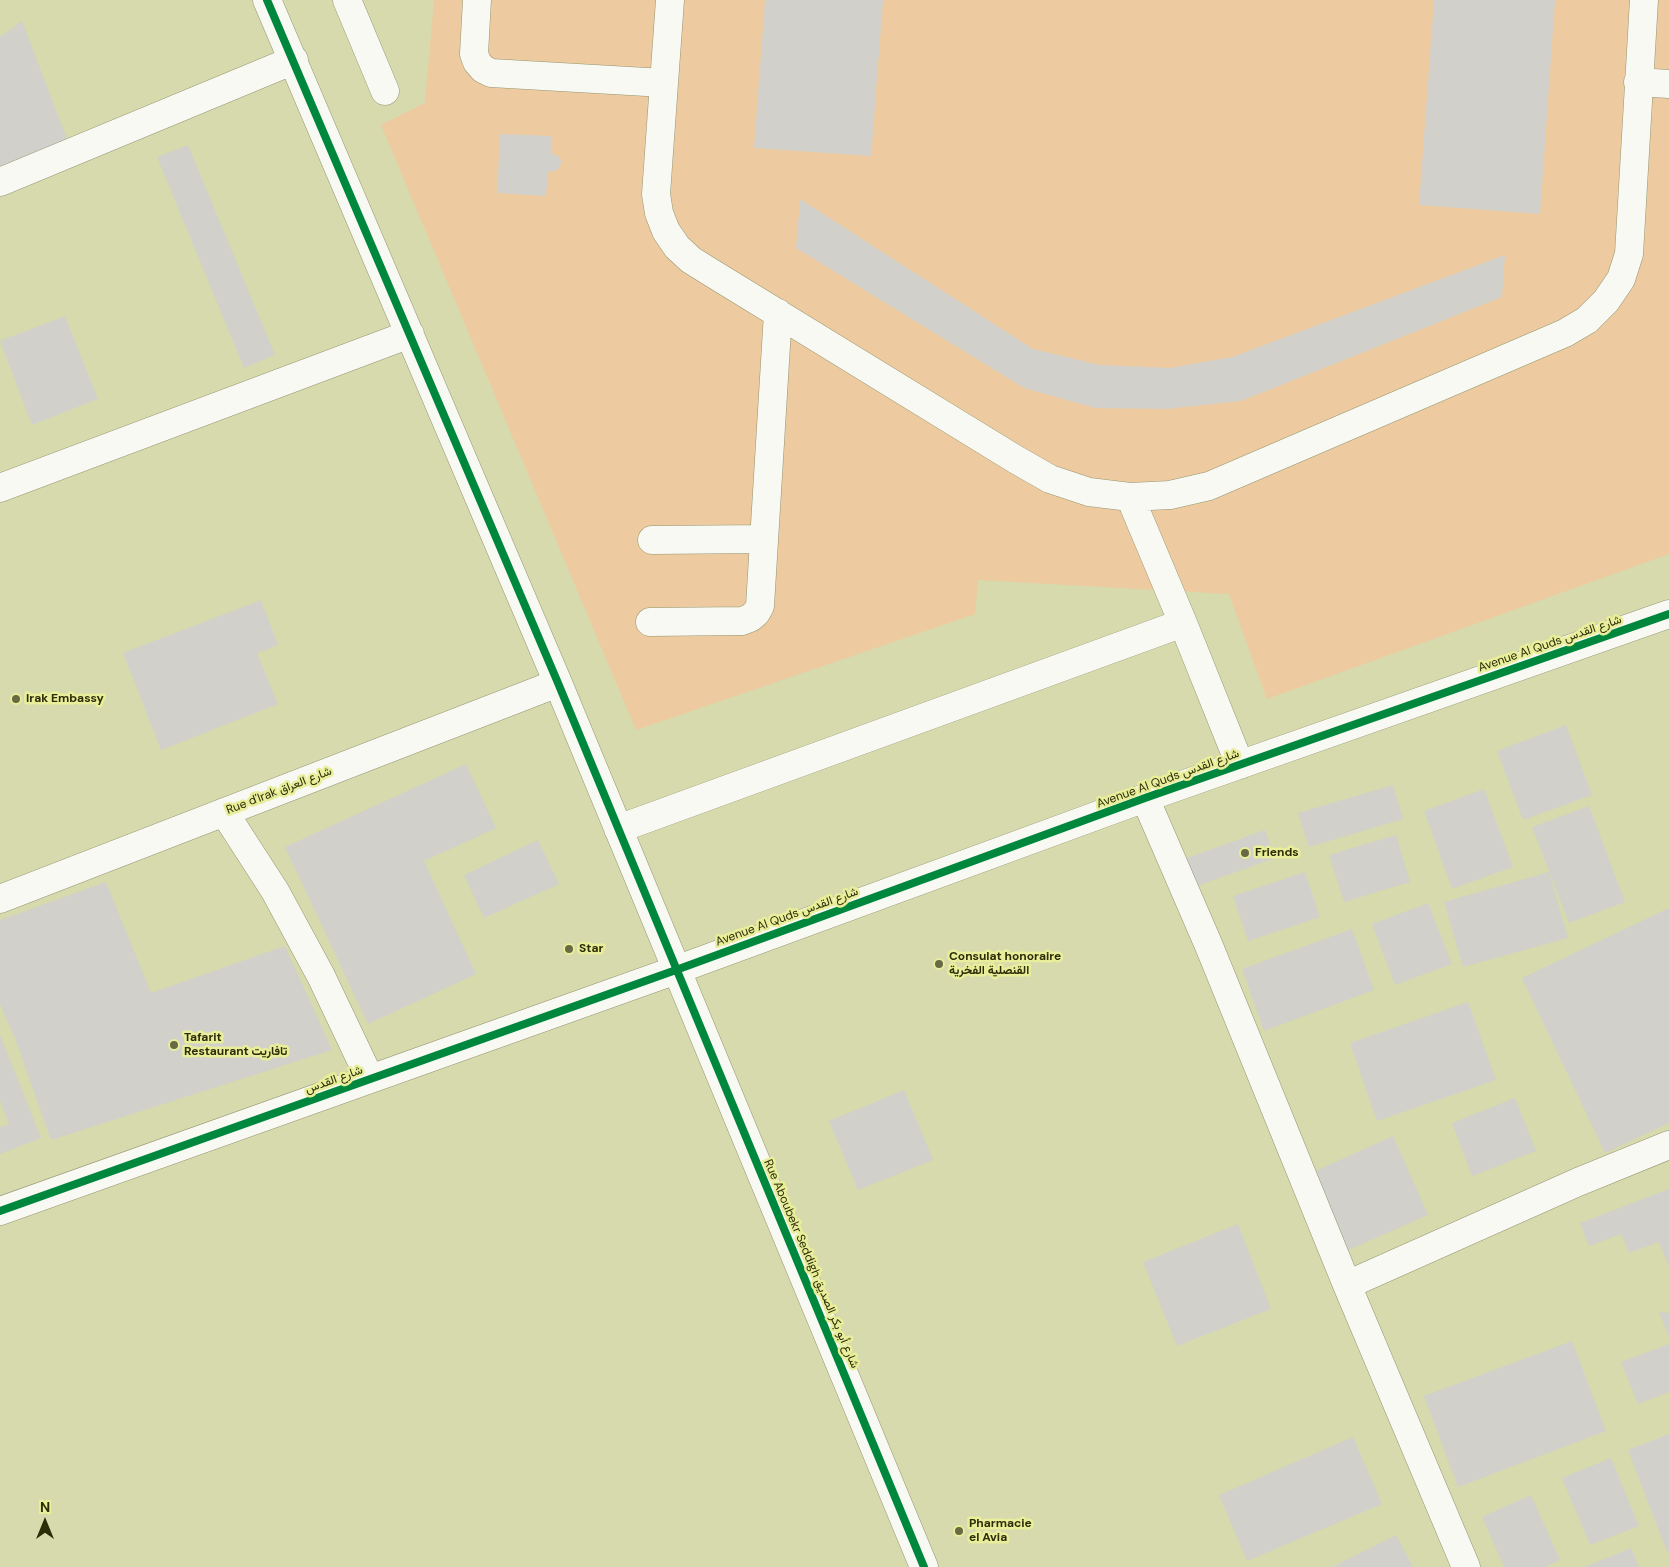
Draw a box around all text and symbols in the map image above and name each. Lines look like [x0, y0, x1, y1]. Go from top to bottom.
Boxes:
street label: Avenue Al Quds شارع القدس [1476, 613, 1624, 675]
place label: Irak Embassy [26, 692, 104, 706]
marker: Irak Embassy [10, 693, 22, 705]
street label: Avenue Al Quds شارع القدس [1095, 746, 1241, 812]
street label: Rue d'Irak شارع العراق [224, 764, 334, 818]
place label: Friends [1255, 846, 1299, 860]
marker: Friends [1239, 847, 1251, 859]
street label: Avenue Al Quds شارع القدس [714, 884, 860, 950]
place label: Star [579, 942, 603, 956]
marker: Star [563, 943, 575, 955]
place label: Consulat honoraire القنصلية الفخرية [949, 950, 1061, 978]
marker: Consulat honoraire القنصلية الفخرية [933, 958, 945, 970]
place label: Tafarit Restaurant تافاريت [184, 1031, 287, 1059]
marker: Tafarit Restaurant تافاريت [168, 1039, 180, 1051]
street label: شارع القدس [303, 1063, 365, 1097]
street label: Rue Aboubekr Seddigh شارع أبو بكر الصديق [760, 1157, 862, 1371]
north arrow [20, 1497, 70, 1547]
text: N [40, 1498, 50, 1516]
place label: Pharmacie el Avia [969, 1517, 1032, 1545]
marker: Pharmacie el Avia [953, 1525, 965, 1537]

